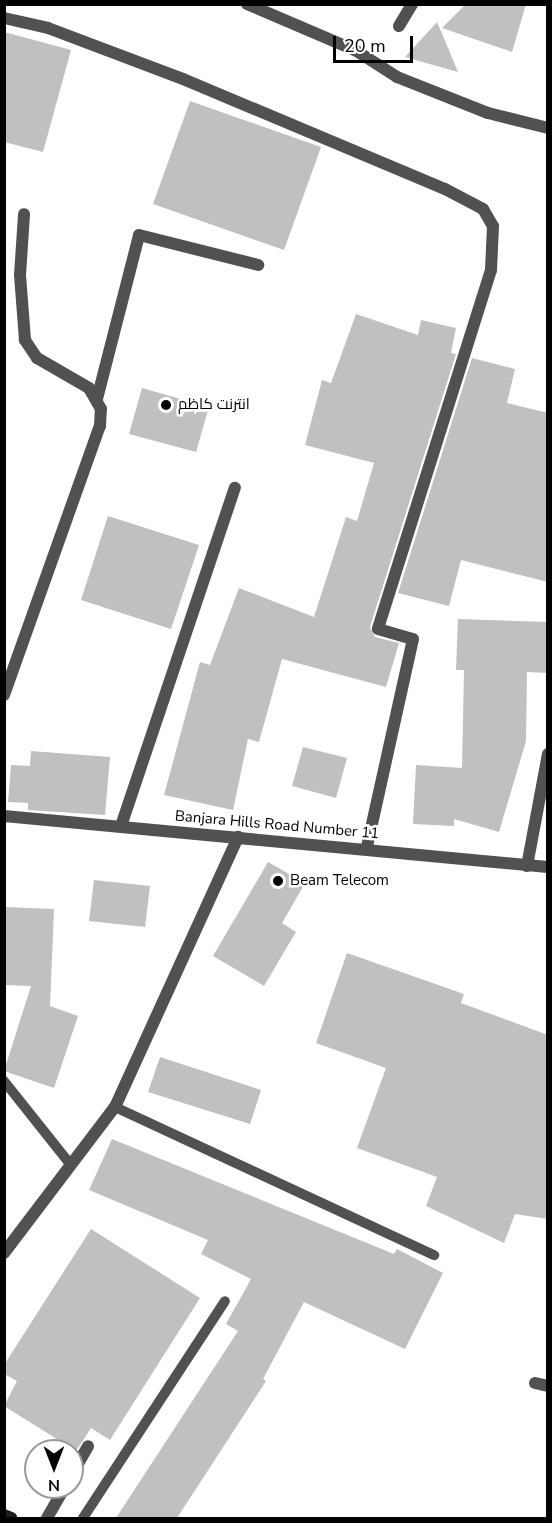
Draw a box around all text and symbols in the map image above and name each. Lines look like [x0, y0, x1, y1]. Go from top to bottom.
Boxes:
scale bar [336, 24, 416, 62]
text: 20 m [344, 34, 386, 58]
place label: انترنت كاظم [178, 396, 250, 414]
marker: انترنت كاظم [159, 398, 173, 412]
street label: Banjara Hills Road Number 11 [174, 807, 380, 843]
place label: Beam Telecom [290, 872, 389, 890]
marker: Beam Telecom [271, 874, 285, 888]
north arrow [24, 1439, 84, 1499]
text: N [48, 1474, 60, 1496]

